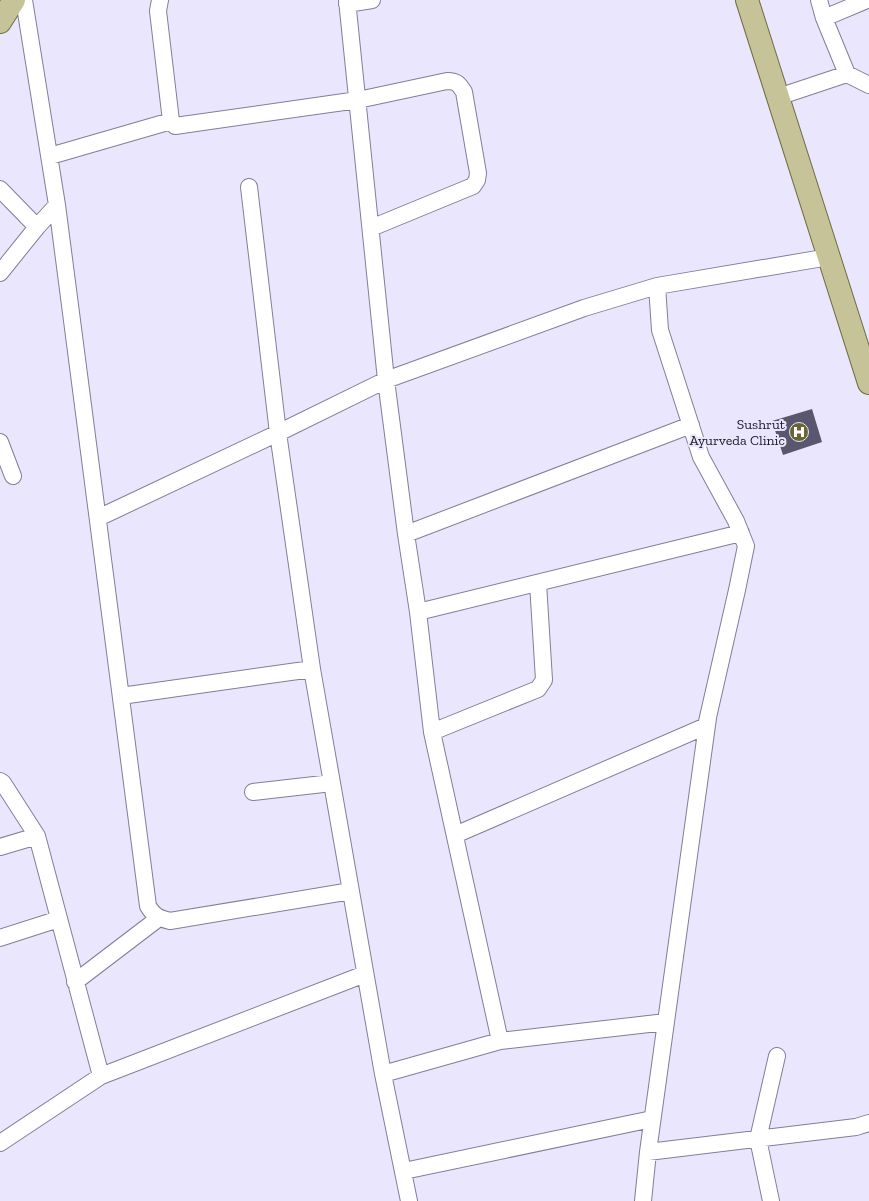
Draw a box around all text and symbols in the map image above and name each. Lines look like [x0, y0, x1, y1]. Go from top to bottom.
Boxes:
place label: Sushrut Ayurveda Clinic [689, 416, 786, 449]
hospital icon: Sushrut Ayurveda Clinic [788, 421, 810, 443]

